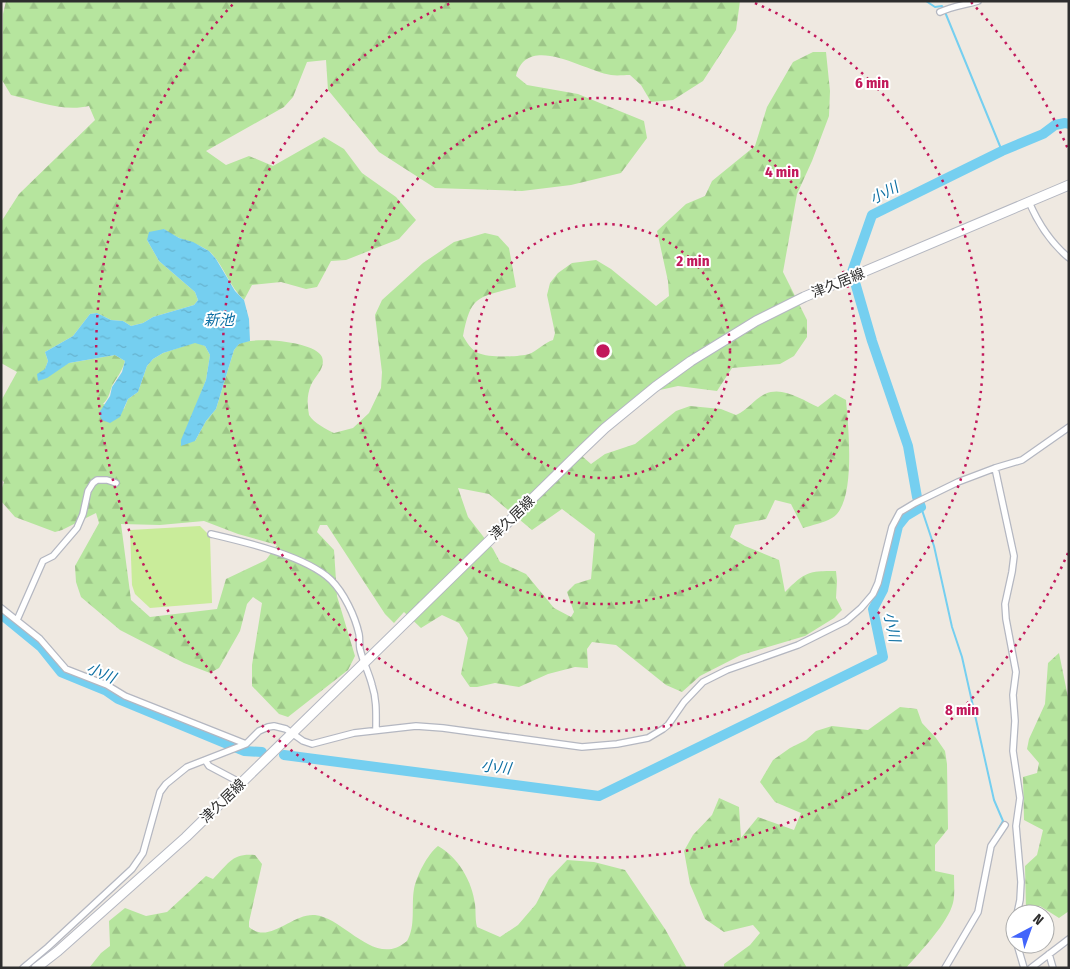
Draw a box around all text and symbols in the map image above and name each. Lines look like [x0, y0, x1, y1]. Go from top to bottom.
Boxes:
text: 6 min [855, 74, 889, 92]
text: 4 min [765, 163, 799, 181]
water label: 小川 [867, 177, 903, 208]
text: 2 min [675, 252, 710, 270]
street label: 津久居線 [809, 265, 867, 301]
water label: 新池 [204, 311, 236, 329]
centre of rings [594, 342, 612, 360]
street label: 津久居線 [486, 492, 538, 544]
water label: 小川 [880, 610, 904, 645]
water label: 小川 [84, 659, 120, 688]
text: 8 min [945, 701, 979, 719]
water label: 小川 [480, 756, 514, 778]
street label: 津久居線 [197, 775, 249, 827]
north arrow [1005, 904, 1055, 954]
text: N [1029, 910, 1047, 929]

